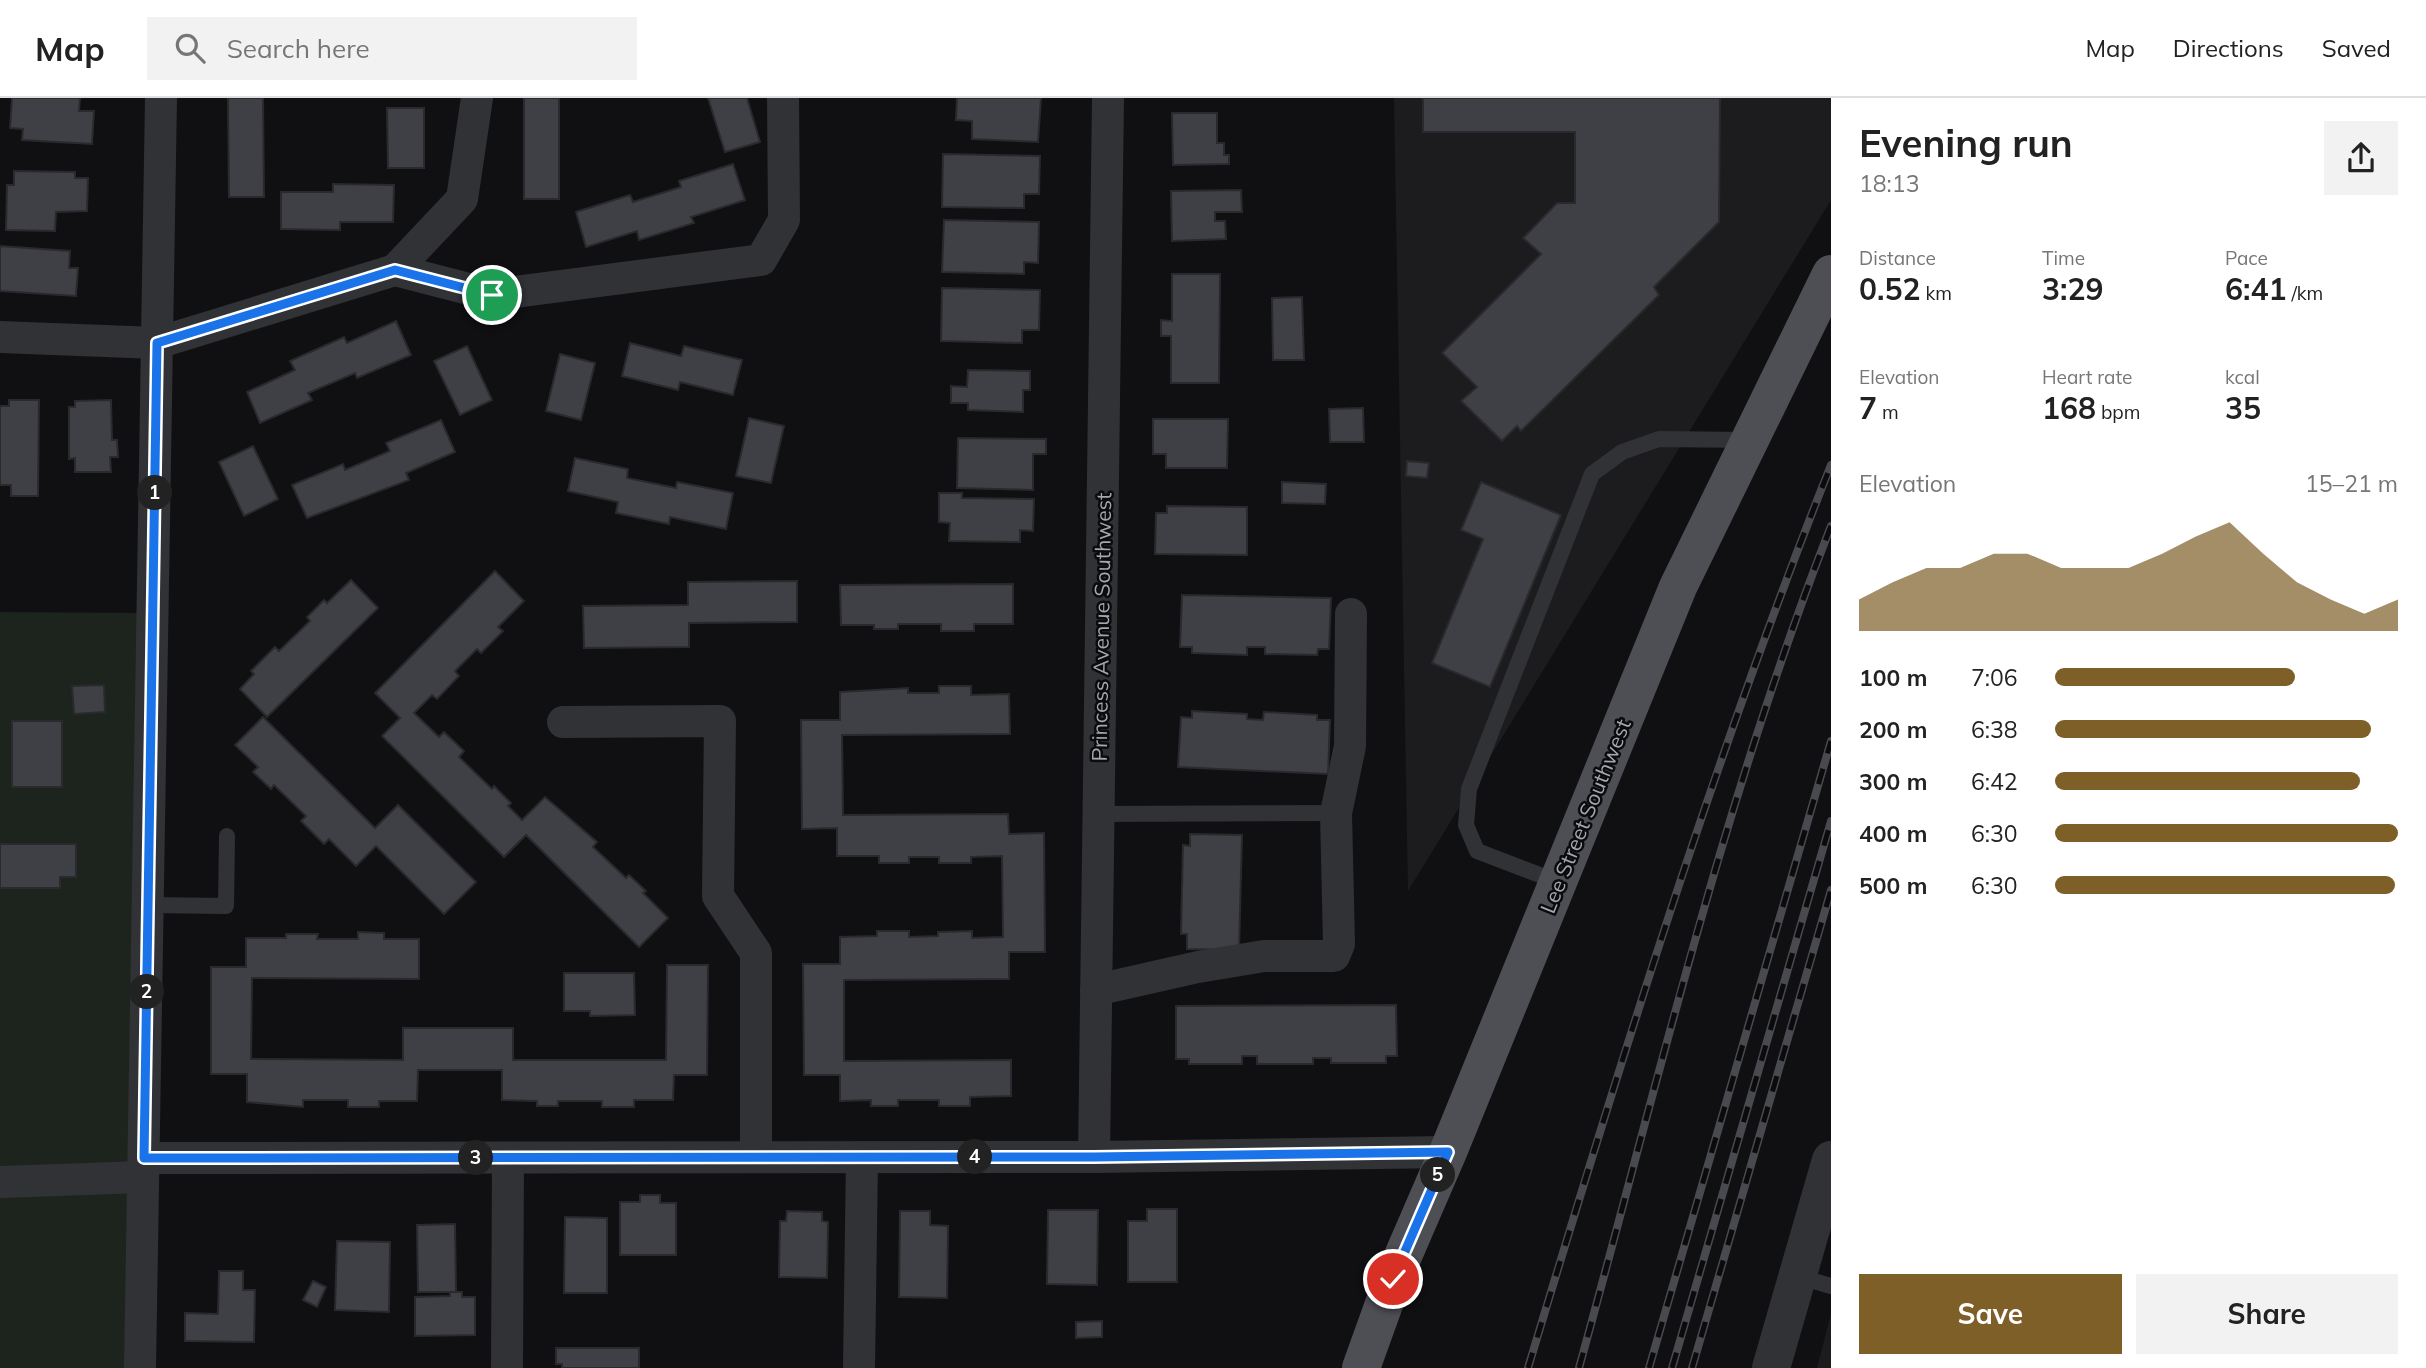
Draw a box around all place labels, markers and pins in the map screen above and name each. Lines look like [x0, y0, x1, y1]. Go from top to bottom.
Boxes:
pin [462, 265, 522, 325]
pin: 1 [138, 476, 172, 510]
pin: 2 [130, 974, 164, 1010]
pin: 3 [458, 1140, 494, 1176]
pin: 4 [958, 1140, 992, 1174]
pin: 5 [1420, 1158, 1456, 1192]
pin [1363, 1249, 1423, 1309]

